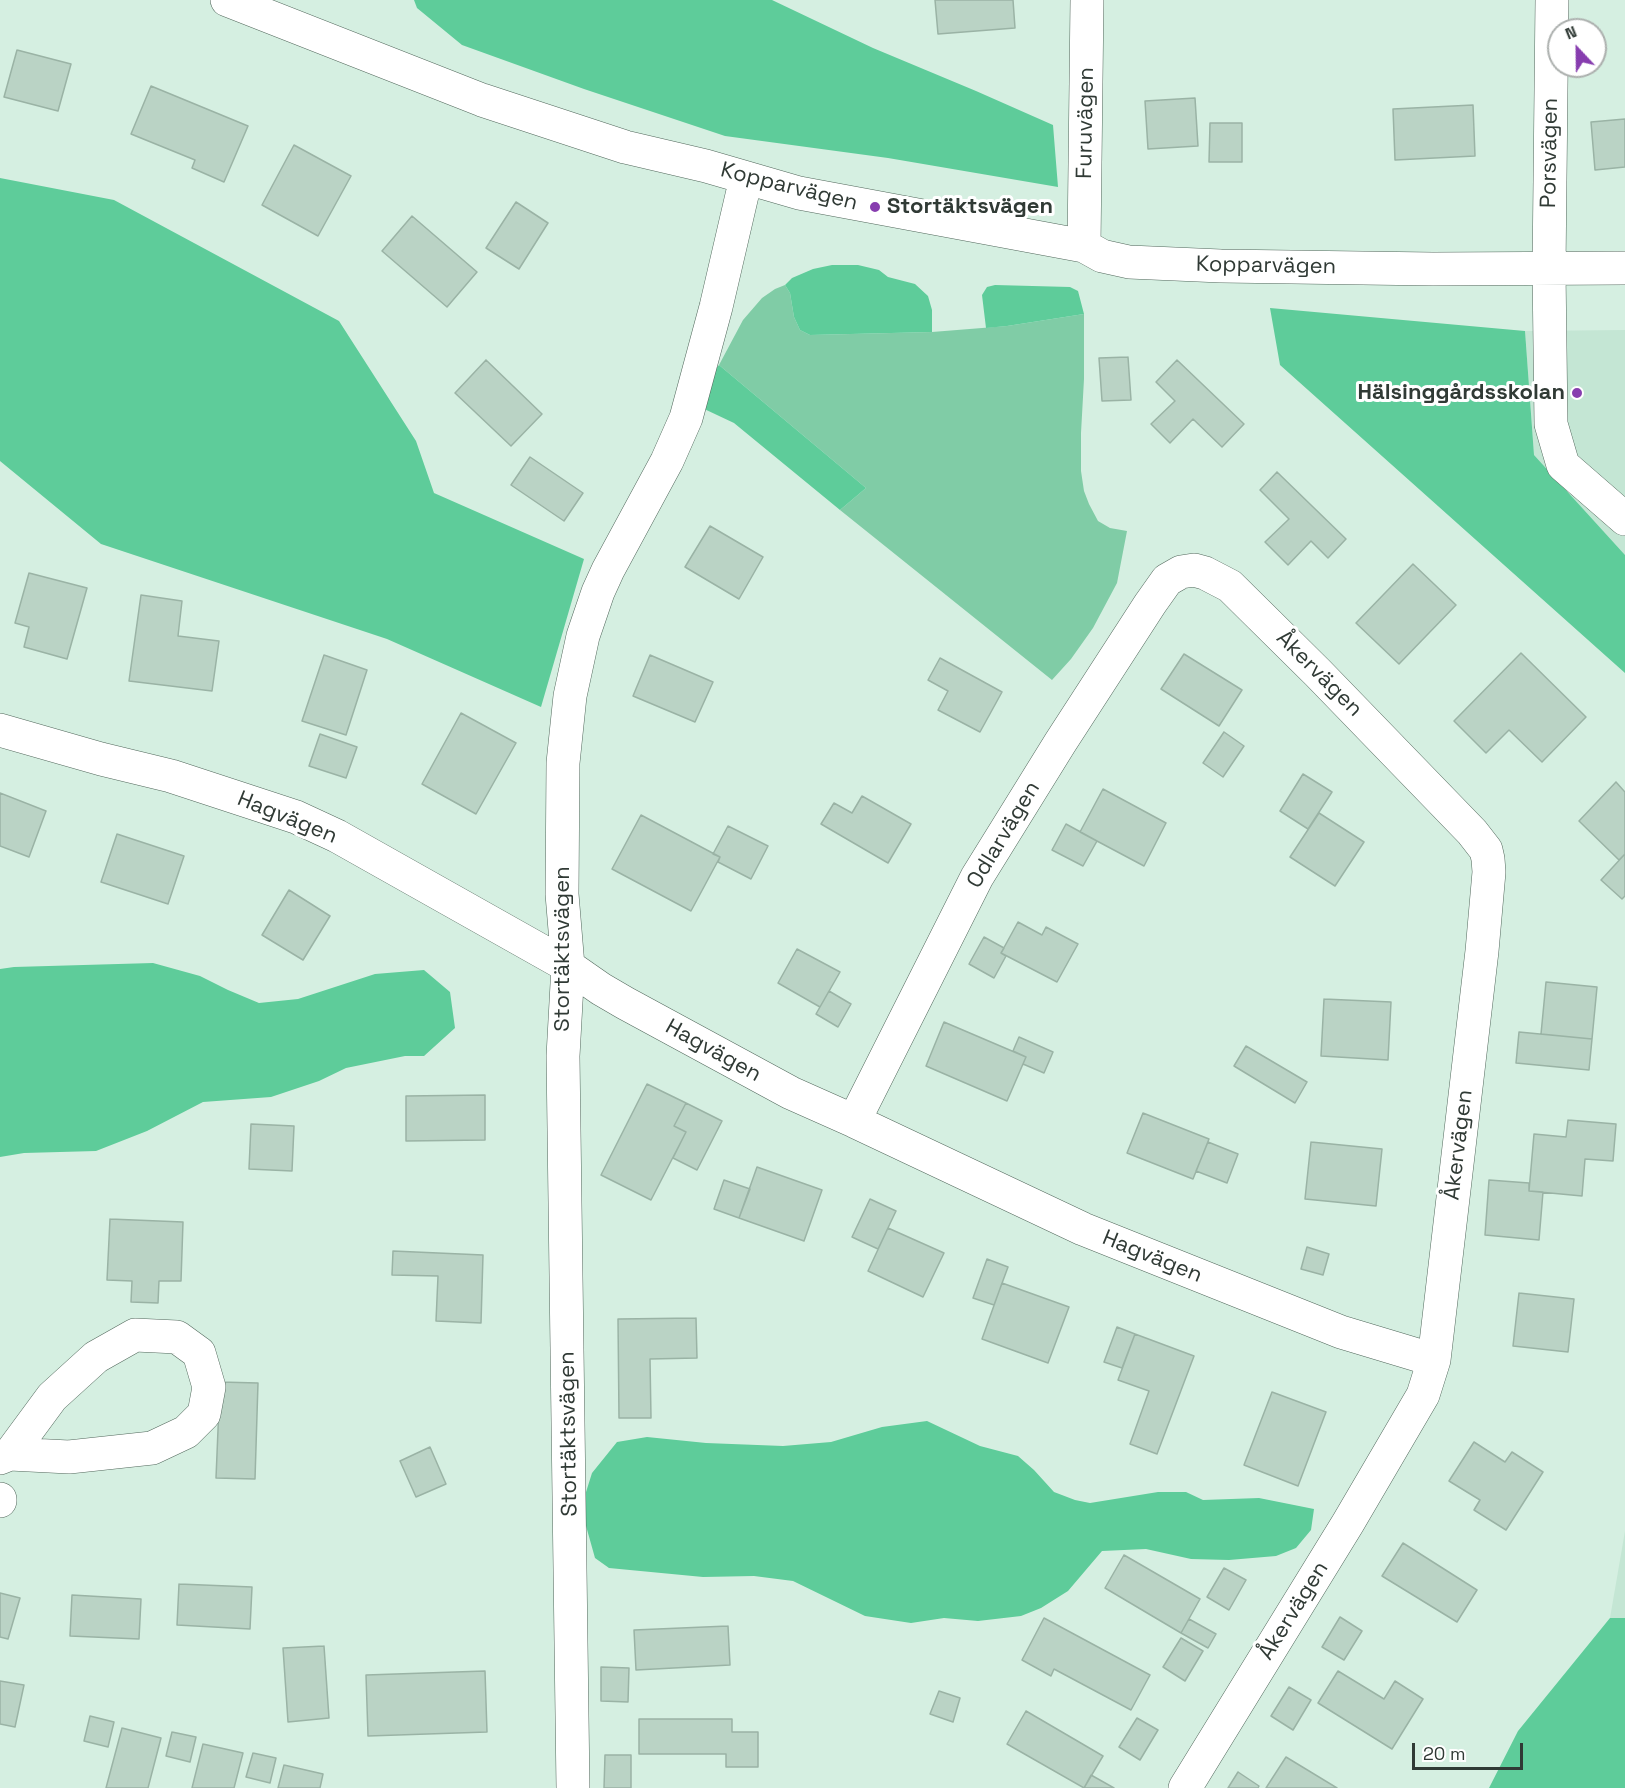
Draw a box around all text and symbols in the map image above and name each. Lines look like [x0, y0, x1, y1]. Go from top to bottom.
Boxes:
north arrow [1547, 18, 1607, 78]
text: N [1562, 21, 1580, 44]
street label: Furuvägen [1072, 67, 1100, 179]
street label: Porsvägen [1536, 98, 1564, 208]
street label: Kopparvägen [718, 157, 860, 217]
place label: Stortäktsvägen [887, 194, 1053, 220]
marker: Stortäktsvägen [868, 200, 882, 214]
street label: Kopparvägen [1196, 252, 1336, 280]
place label: Hälsinggårdsskolan [1358, 380, 1565, 406]
marker: Hälsinggårdsskolan [1570, 386, 1584, 400]
street label: Åkervägen [1270, 625, 1368, 723]
street label: Odlarvägen [962, 777, 1046, 893]
street label: Hagvägen [233, 786, 341, 850]
street label: Stortäktsvägen [550, 866, 576, 1032]
street label: Hagvägen [661, 1014, 765, 1088]
street label: Åkervägen [1439, 1088, 1479, 1202]
street label: Hagvägen [1098, 1225, 1206, 1289]
street label: Stortäktsvägen [554, 1351, 584, 1517]
street label: Åkervägen [1253, 1557, 1335, 1665]
scale bar [1415, 1731, 1526, 1769]
text: 20 m [1423, 1742, 1466, 1765]

